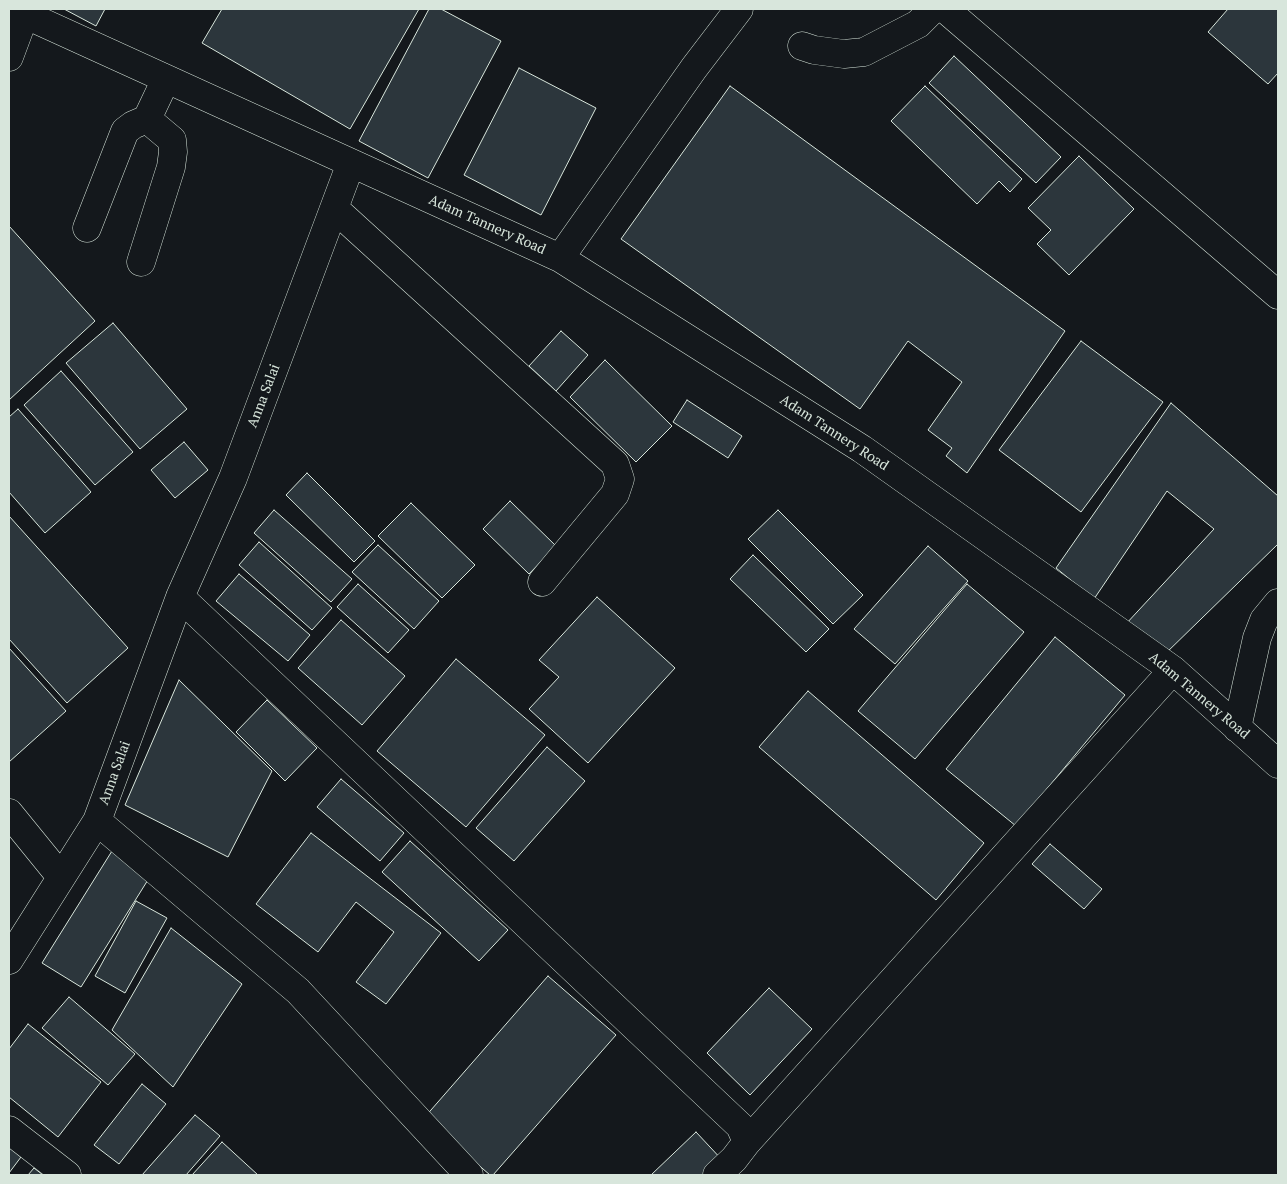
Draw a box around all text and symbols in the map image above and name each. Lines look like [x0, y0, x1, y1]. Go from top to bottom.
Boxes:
street label: Adam Tannery Road [426, 192, 548, 258]
street label: Anna Salai [244, 362, 284, 430]
street label: Adam Tannery Road [777, 392, 891, 474]
street label: Adam Tannery Road [1145, 649, 1253, 743]
street label: Anna Salai [96, 739, 134, 807]

